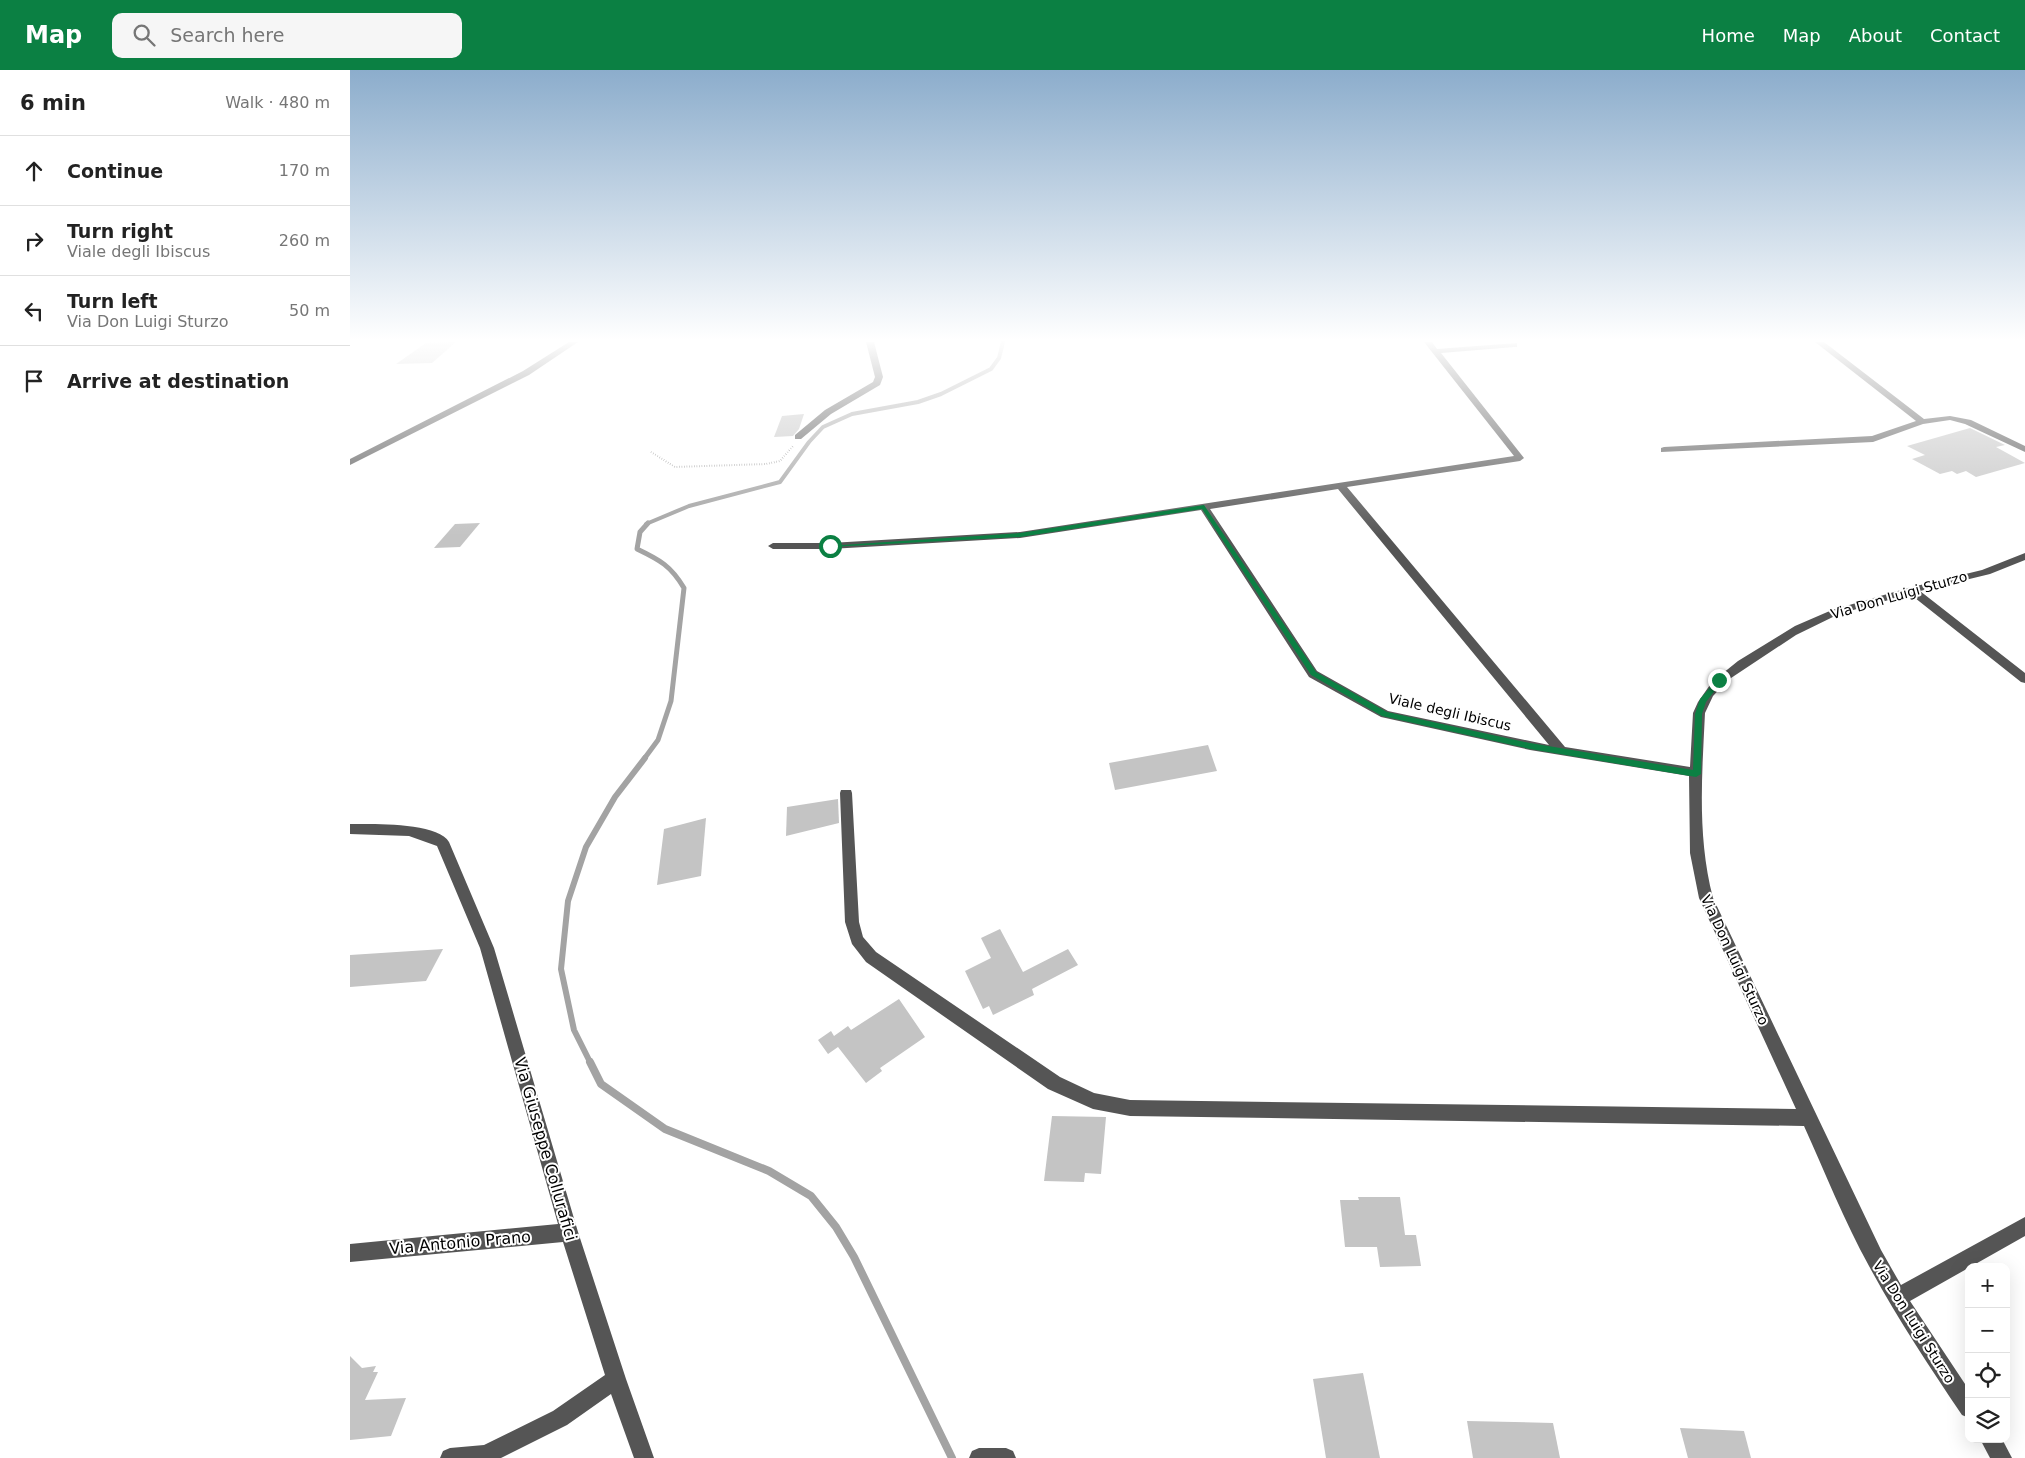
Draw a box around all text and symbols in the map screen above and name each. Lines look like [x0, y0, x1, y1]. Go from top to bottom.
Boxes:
search box [112, 13, 462, 58]
text: Map [25, 21, 82, 49]
icon: search [130, 21, 158, 49]
text: Search here [170, 24, 284, 46]
text: Home [1702, 25, 1755, 46]
text: Map [1783, 25, 1821, 46]
text: About [1849, 25, 1902, 46]
text: Contact [1930, 25, 2000, 46]
text: 6 min [20, 91, 86, 115]
text: Walk · 480 m [225, 93, 330, 112]
icon: ahead [20, 157, 48, 185]
text: Continue [67, 160, 163, 182]
text: 170 m [279, 161, 330, 180]
text: Turn right [67, 220, 173, 242]
icon: right [20, 227, 48, 255]
text: 260 m [279, 231, 330, 250]
text: Viale degli Ibiscus [67, 242, 210, 261]
text: Turn left [67, 290, 158, 312]
icon: left [20, 297, 48, 325]
text: 50 m [289, 301, 330, 320]
text: Via Don Luigi Sturzo [67, 312, 229, 331]
icon: arrive [20, 367, 48, 395]
text: Arrive at destination [67, 370, 289, 392]
route start [819, 535, 842, 558]
street label: Via Don Luigi Sturzo [1829, 568, 1969, 622]
route end [1708, 669, 1731, 692]
street label: Viale degli Ibiscus [1387, 690, 1513, 734]
street label: Via Don Luigi Sturzo [1698, 893, 1772, 1027]
street label: Via Giuseppe Collurafici [510, 1055, 581, 1243]
street label: Via Antonio Prano [388, 1227, 532, 1258]
street label: Via Don Luigi Sturzo [1870, 1258, 1958, 1386]
map controls [1965, 1263, 2010, 1443]
button: + [1965, 1263, 2010, 1308]
button: − [1965, 1308, 2010, 1353]
button: locate [1965, 1353, 2010, 1398]
button: layers [1965, 1398, 2010, 1443]

